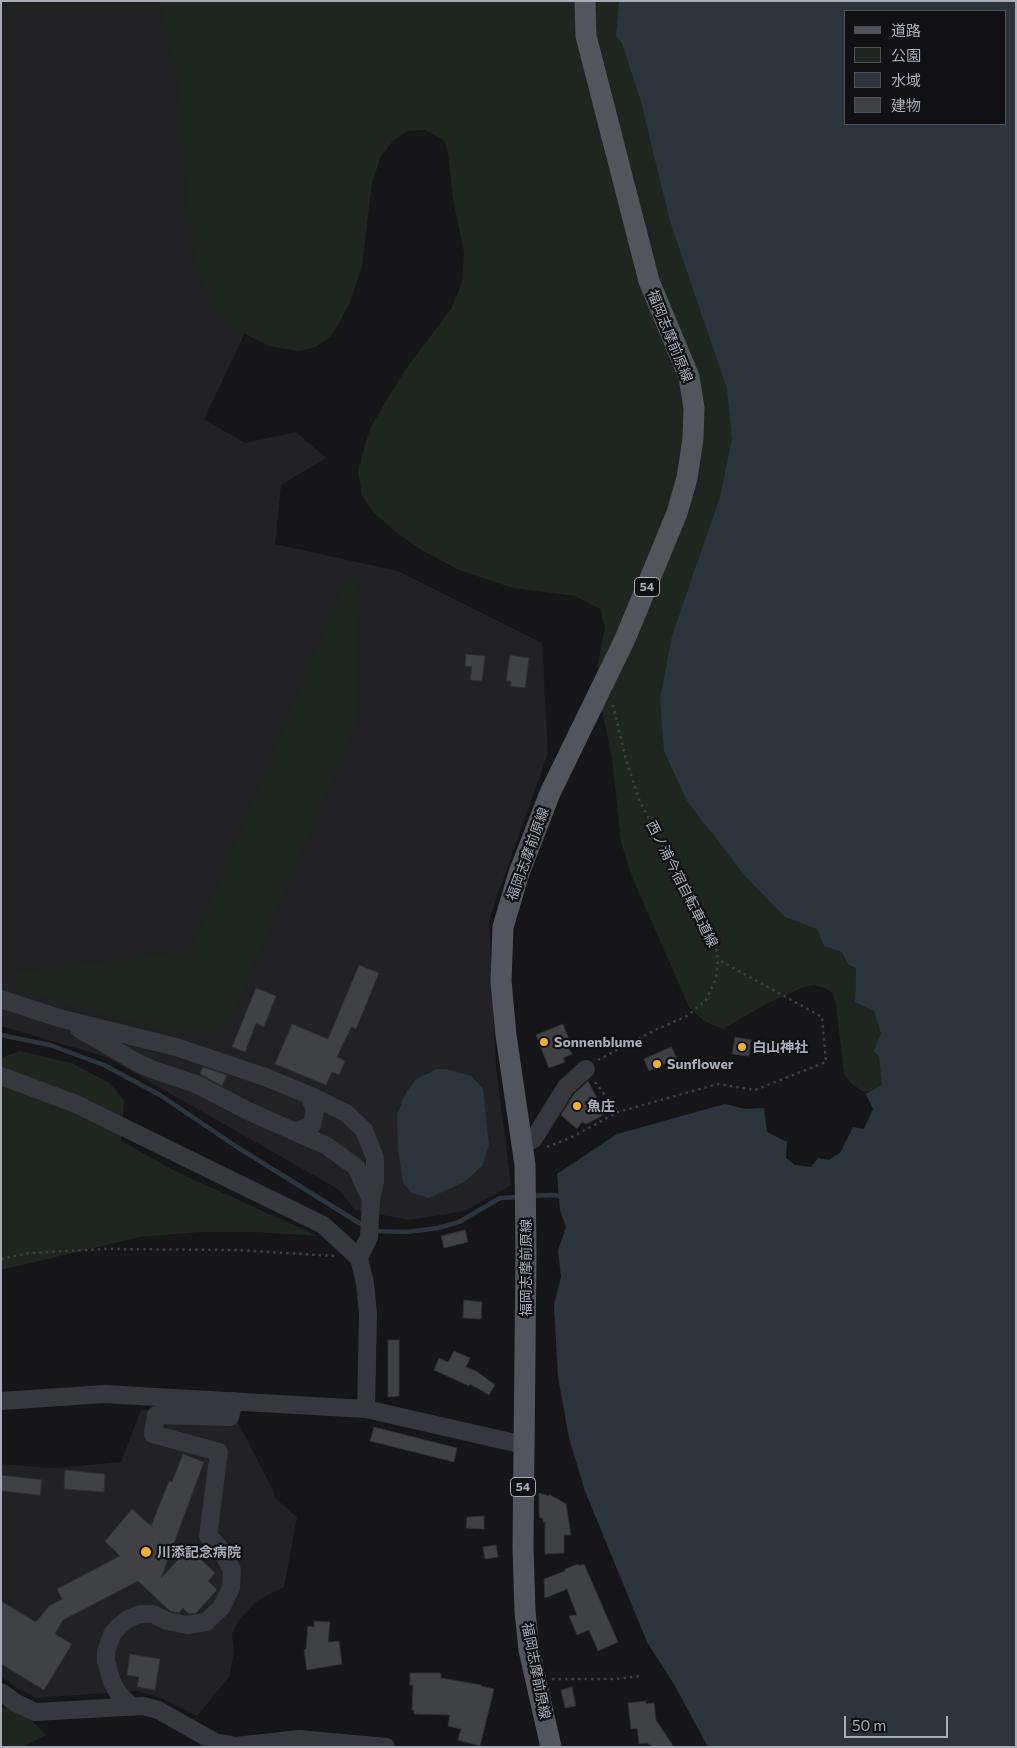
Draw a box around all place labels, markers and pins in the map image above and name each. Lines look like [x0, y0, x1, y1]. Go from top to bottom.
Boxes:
place label: Sonnenblume [554, 1034, 642, 1050]
marker: Sonnenblume [538, 1036, 550, 1048]
place label: 白山神社 [752, 1039, 808, 1055]
marker: 白山神社 [736, 1041, 748, 1053]
place label: Sunflower [667, 1056, 734, 1072]
marker: Sunflower [651, 1058, 663, 1070]
place label: 魚庄 [587, 1098, 615, 1114]
marker: 魚庄 [571, 1100, 583, 1112]
place label: 川添記念病院 [157, 1544, 241, 1560]
marker: 川添記念病院 [139, 1545, 153, 1559]

